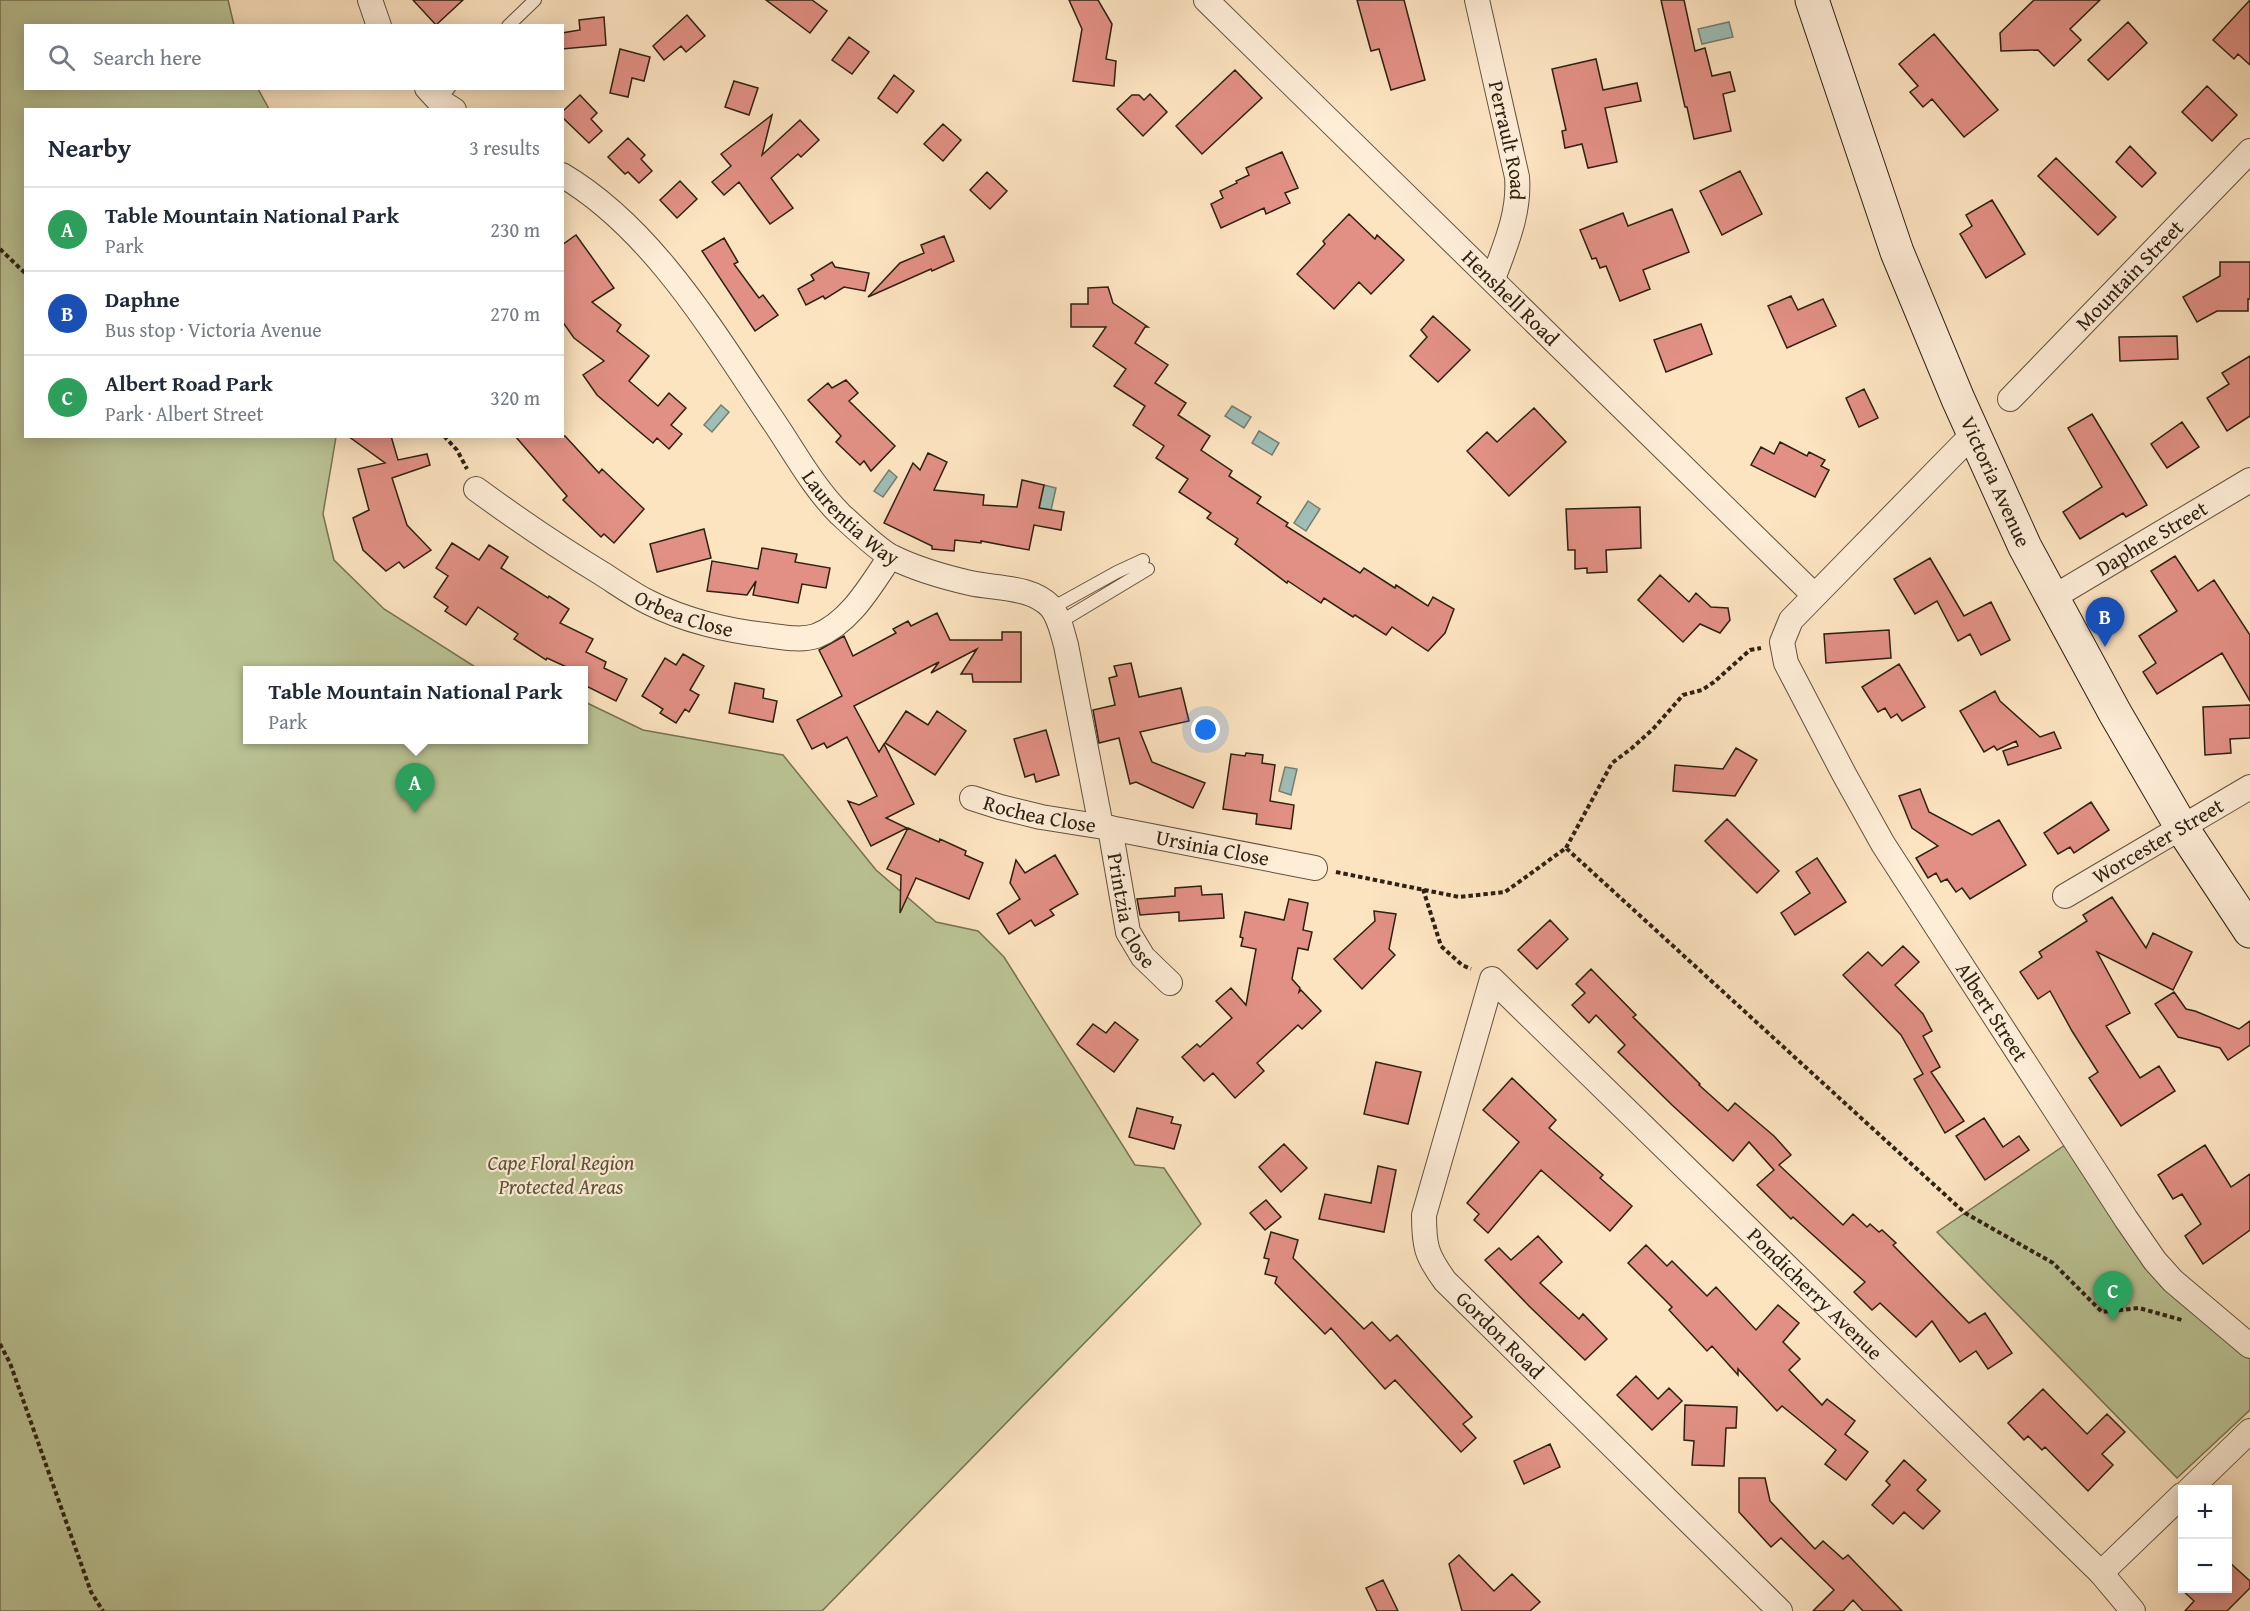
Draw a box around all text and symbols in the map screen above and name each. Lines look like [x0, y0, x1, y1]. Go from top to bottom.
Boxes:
search box [24, 24, 564, 90]
icon: search [45, 41, 78, 74]
text: Search here [93, 41, 202, 73]
street label: Perrault Road [1481, 78, 1533, 202]
text: Nearby [48, 128, 131, 167]
text: 3 results [469, 133, 540, 162]
text: Table Mountain National Park [105, 199, 399, 231]
street label: Mountain Street [2068, 212, 2191, 338]
text: A [61, 215, 74, 244]
text: 230 m [490, 215, 540, 244]
text: Park [105, 231, 144, 260]
street label: Henshell Road [1455, 242, 1567, 353]
text: Daphne [105, 283, 180, 315]
text: B [61, 299, 74, 328]
text: 270 m [490, 299, 540, 328]
text: Bus stop · Victoria Avenue [105, 315, 322, 344]
text: Albert Road Park [105, 367, 273, 399]
text: C [62, 383, 73, 412]
text: 320 m [490, 383, 540, 412]
text: Park · Albert Street [105, 399, 264, 428]
street label: Victoria Avenue [1953, 411, 2039, 552]
street label: Laurentia Way [794, 463, 905, 573]
street label: Daphne Street [2090, 493, 2214, 584]
street label: Orbea Close [629, 582, 736, 645]
pin: B [2086, 598, 2124, 647]
popup [243, 666, 588, 744]
text: Table Mountain National Park [269, 675, 562, 707]
text: Park [269, 707, 307, 736]
your location [1191, 715, 1220, 744]
pin: A [396, 764, 434, 813]
street label: Rochea Close [980, 787, 1098, 841]
street label: Worcester Street [2086, 790, 2230, 892]
street label: Ursinia Close [1153, 821, 1272, 874]
street label: Printzia Close [1100, 850, 1163, 976]
street label: Albert Street [1949, 956, 2036, 1068]
park label: Cape Floral Region Protected Areas [488, 1147, 635, 1202]
street label: Pondicherry Avenue [1741, 1220, 1890, 1367]
pin: C [2094, 1272, 2132, 1321]
street label: Gordon Road [1449, 1283, 1552, 1386]
map controls [2178, 1485, 2232, 1593]
button: + [2178, 1485, 2232, 1539]
button: − [2178, 1539, 2232, 1593]

